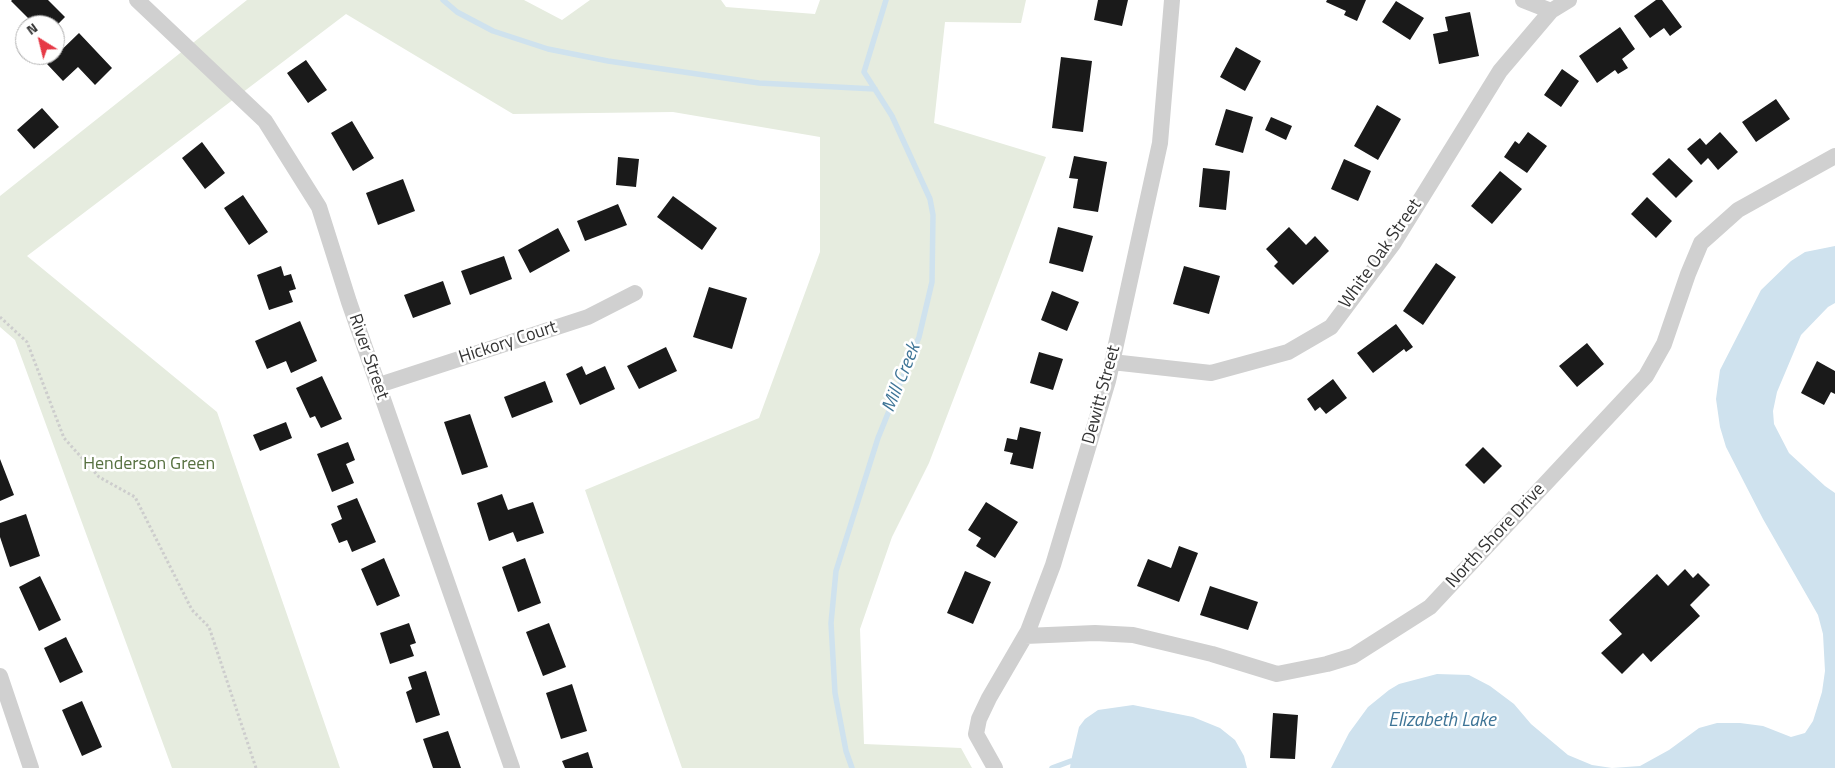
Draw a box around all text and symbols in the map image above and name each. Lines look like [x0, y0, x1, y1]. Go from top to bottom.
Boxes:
north arrow [15, 15, 65, 65]
text: N [21, 17, 42, 40]
street label: White Oak Street [1335, 195, 1427, 313]
street label: River Street [343, 311, 393, 403]
street label: Hickory Court [456, 317, 560, 369]
water label: Mill Creek [878, 340, 926, 416]
street label: Dewitt Street [1078, 343, 1126, 447]
park label: Henderson Green [83, 454, 215, 476]
street label: North Shore Drive [1442, 479, 1550, 593]
water label: Elizabeth Lake [1388, 710, 1496, 732]

